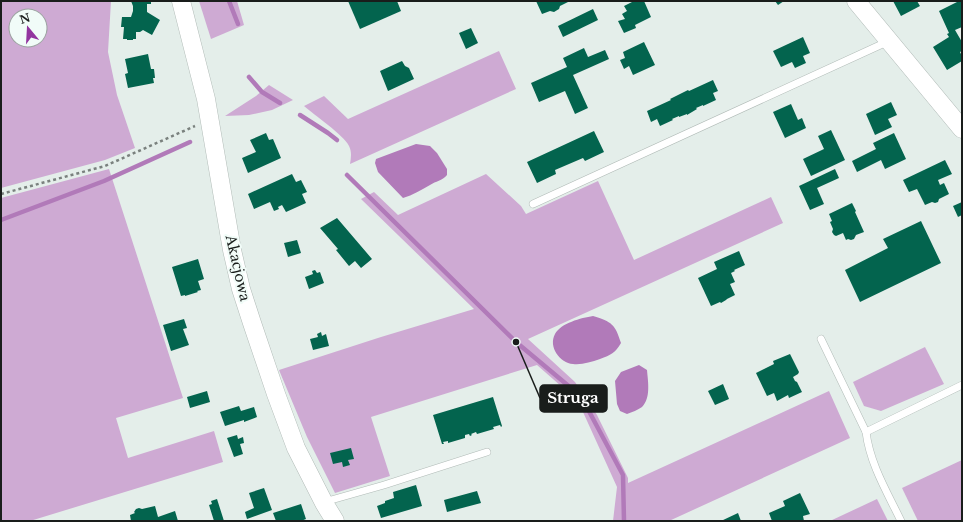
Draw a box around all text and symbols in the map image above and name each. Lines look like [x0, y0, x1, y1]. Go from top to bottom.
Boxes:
north arrow [8, 8, 48, 48]
text: N [18, 10, 33, 27]
street label: Akacjowa [221, 232, 254, 303]
callout: Struga [540, 385, 607, 412]
text: Struga [547, 388, 599, 407]

